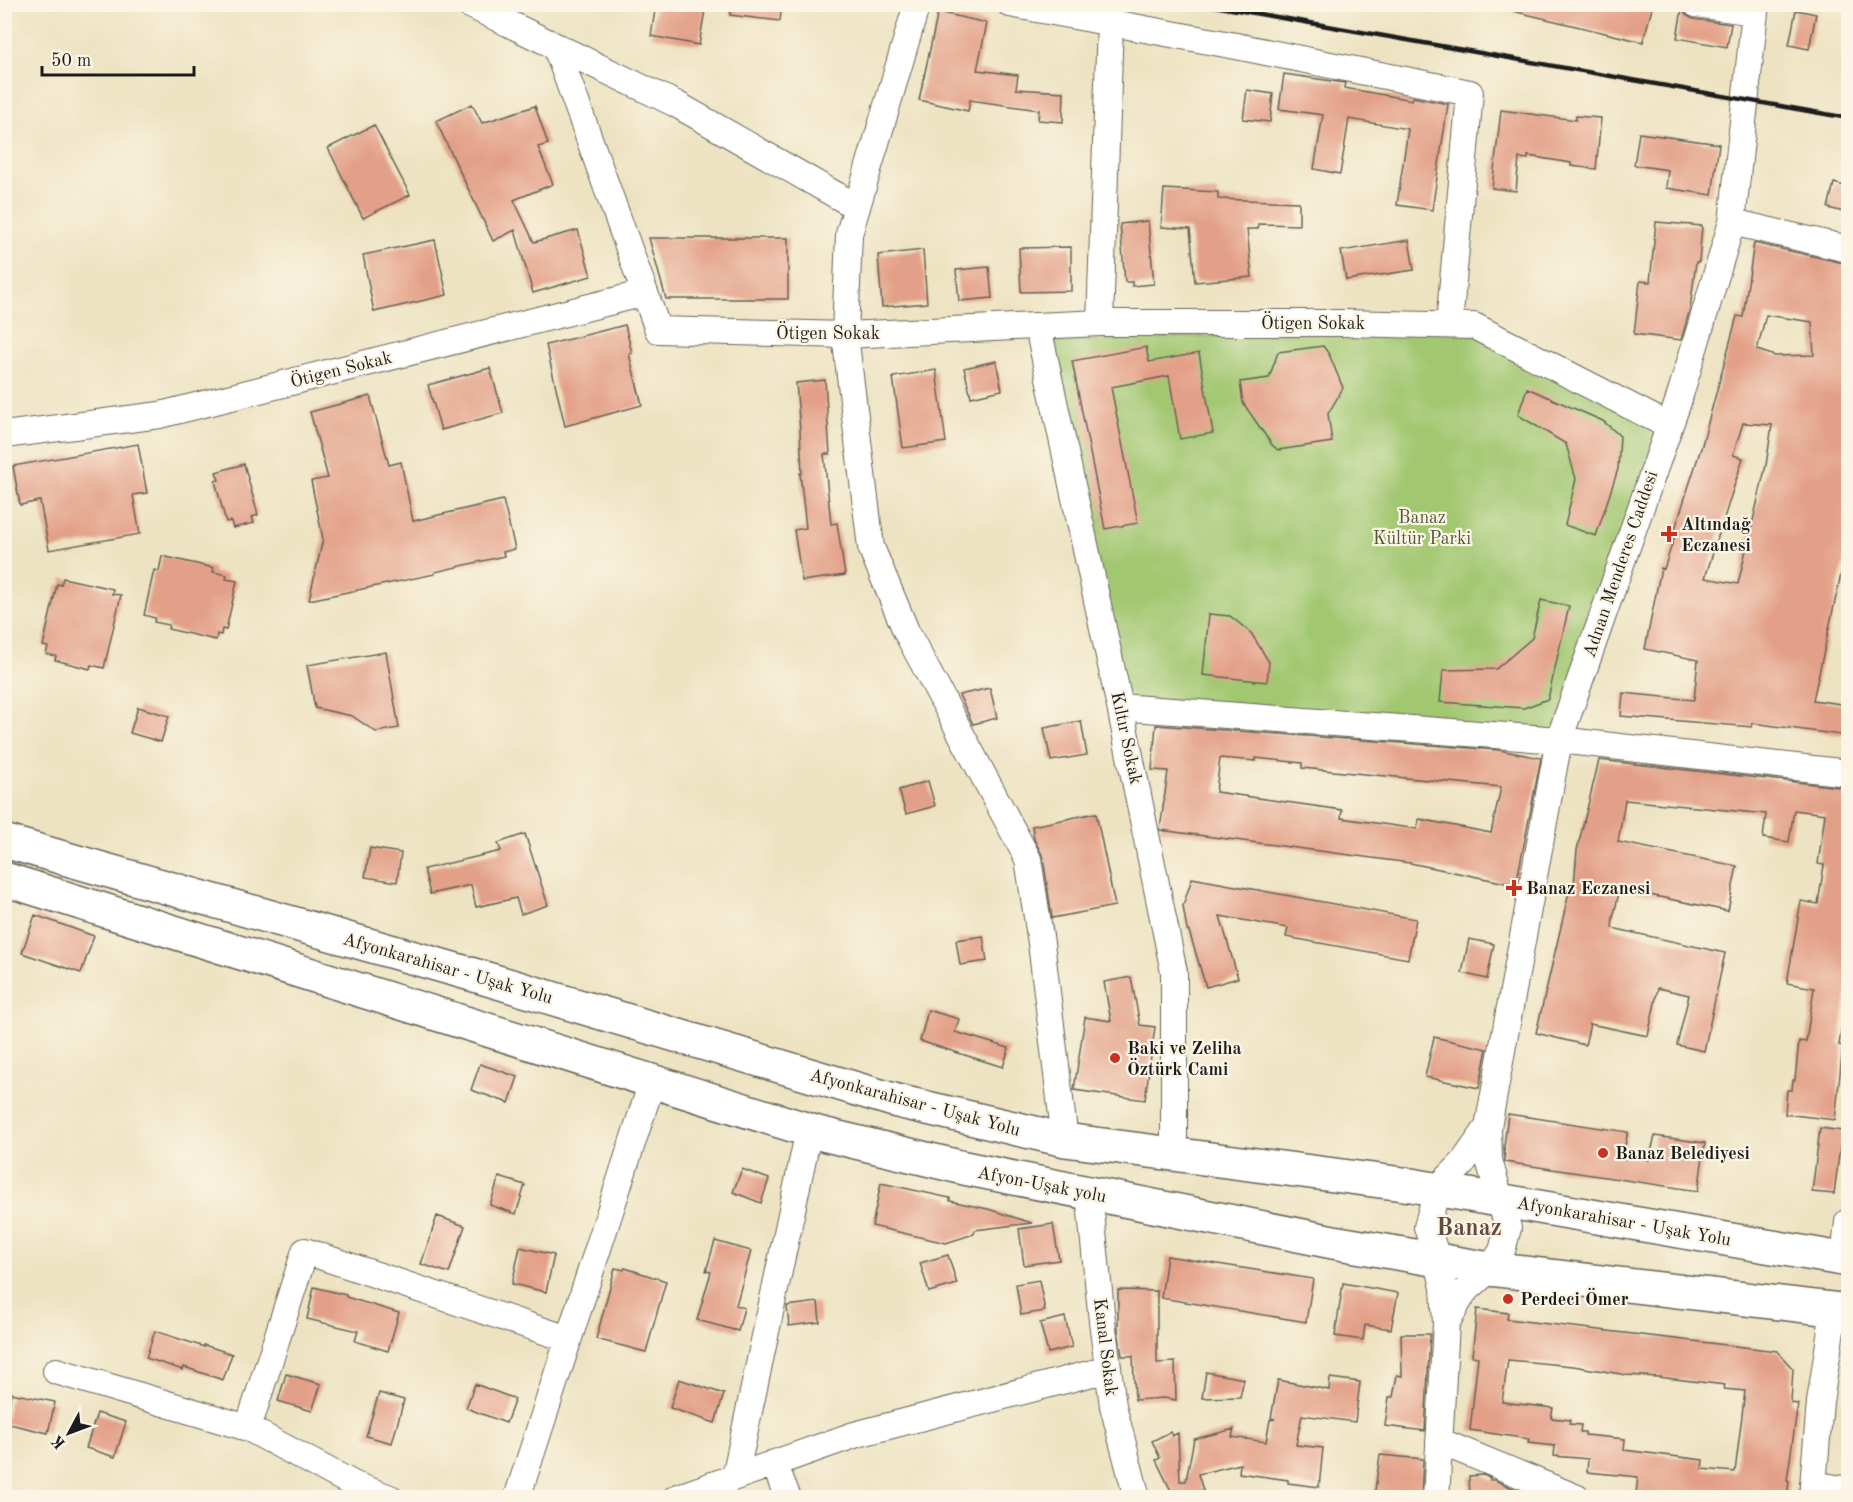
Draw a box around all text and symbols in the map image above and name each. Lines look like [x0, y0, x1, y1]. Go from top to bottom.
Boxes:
scale bar [42, 39, 194, 77]
text: 50 m [51, 52, 91, 70]
street label: Ötigen Sokak [1261, 311, 1365, 333]
street label: Ötigen Sokak [776, 321, 880, 343]
street label: Ötigen Sokak [288, 345, 394, 391]
street label: Adnan Menderes Caddesi [1580, 468, 1661, 660]
park label: Banaz Kültür Parki [1373, 509, 1471, 548]
place label: Altındağ Eczanesi [1681, 516, 1751, 555]
marker: Altındağ Eczanesi [1662, 527, 1676, 541]
street label: Kıltır Sokak [1107, 690, 1145, 786]
place label: Banaz Eczanesi [1526, 880, 1650, 898]
marker: Banaz Eczanesi [1507, 881, 1521, 895]
street label: Afyonkarahisar - Uşak Yolu [341, 930, 555, 1008]
place label: Baki ve Zeliha Öztürk Cami [1127, 1040, 1242, 1079]
marker: Baki ve Zeliha Öztürk Cami [1108, 1051, 1122, 1065]
street label: Afyonkarahisar - Uşak Yolu [807, 1066, 1022, 1140]
place label: Banaz Belediyesi [1615, 1145, 1750, 1163]
marker: Banaz Belediyesi [1596, 1146, 1610, 1160]
street label: Afyon-Uşak yolu [976, 1164, 1108, 1206]
street label: Afyonkarahisar - Uşak Yolu [1515, 1194, 1733, 1250]
district label: Banaz [1436, 1217, 1502, 1241]
place label: Perdeci Ömer [1520, 1287, 1629, 1309]
marker: Perdeci Ömer [1501, 1292, 1515, 1306]
street label: Kanal Sokak [1090, 1297, 1120, 1397]
north arrow [39, 1403, 99, 1463]
text: K [49, 1432, 69, 1451]

